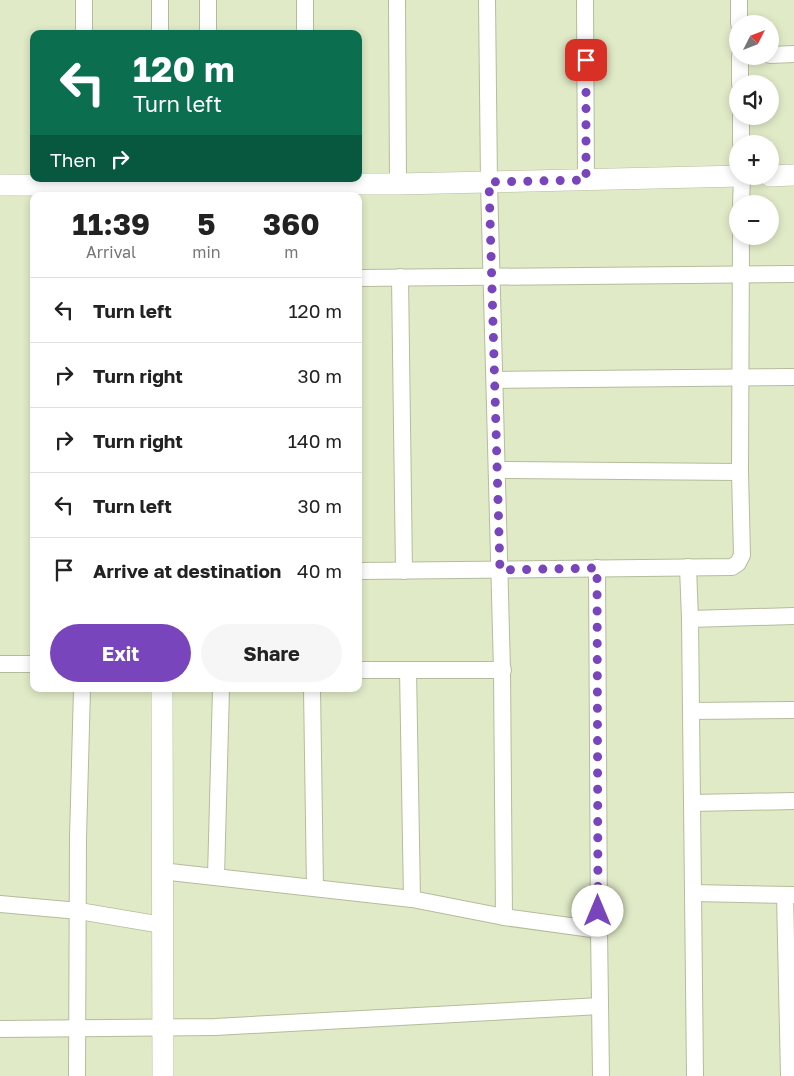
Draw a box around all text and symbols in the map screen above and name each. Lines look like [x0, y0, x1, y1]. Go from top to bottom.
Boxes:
north arrow [729, 15, 779, 65]
map controls [729, 15, 779, 245]
pin [565, 39, 607, 81]
icon: arrive [572, 46, 600, 74]
text: 120 m [133, 48, 235, 90]
icon: left [50, 50, 115, 115]
button: sound [729, 75, 779, 125]
text: Turn left [133, 90, 222, 117]
button: + [729, 135, 779, 185]
icon: right [106, 145, 134, 173]
text: Then [50, 148, 96, 171]
button: − [729, 195, 779, 245]
text: 11:39 [72, 206, 150, 242]
text: 5 [197, 206, 216, 242]
text: 360 [263, 206, 320, 242]
text: Arrival [86, 242, 136, 262]
text: min [192, 242, 221, 262]
text: m [284, 242, 298, 262]
icon: left [50, 296, 78, 324]
text: Turn left [93, 299, 172, 322]
text: 120 m [288, 299, 342, 322]
icon: right [50, 361, 78, 389]
text: Turn right [93, 364, 183, 387]
text: 30 m [298, 364, 342, 387]
icon: right [50, 426, 78, 454]
text: Turn right [93, 429, 183, 452]
text: 140 m [288, 429, 342, 452]
icon: left [50, 491, 78, 519]
text: Turn left [93, 494, 172, 517]
text: 30 m [298, 494, 342, 517]
icon: arrive [50, 556, 78, 584]
text: Arrive at destination [93, 559, 281, 582]
text: 40 m [297, 559, 342, 582]
button: Exit [50, 624, 191, 682]
button: Share [201, 624, 342, 682]
position arrow [571, 884, 623, 936]

